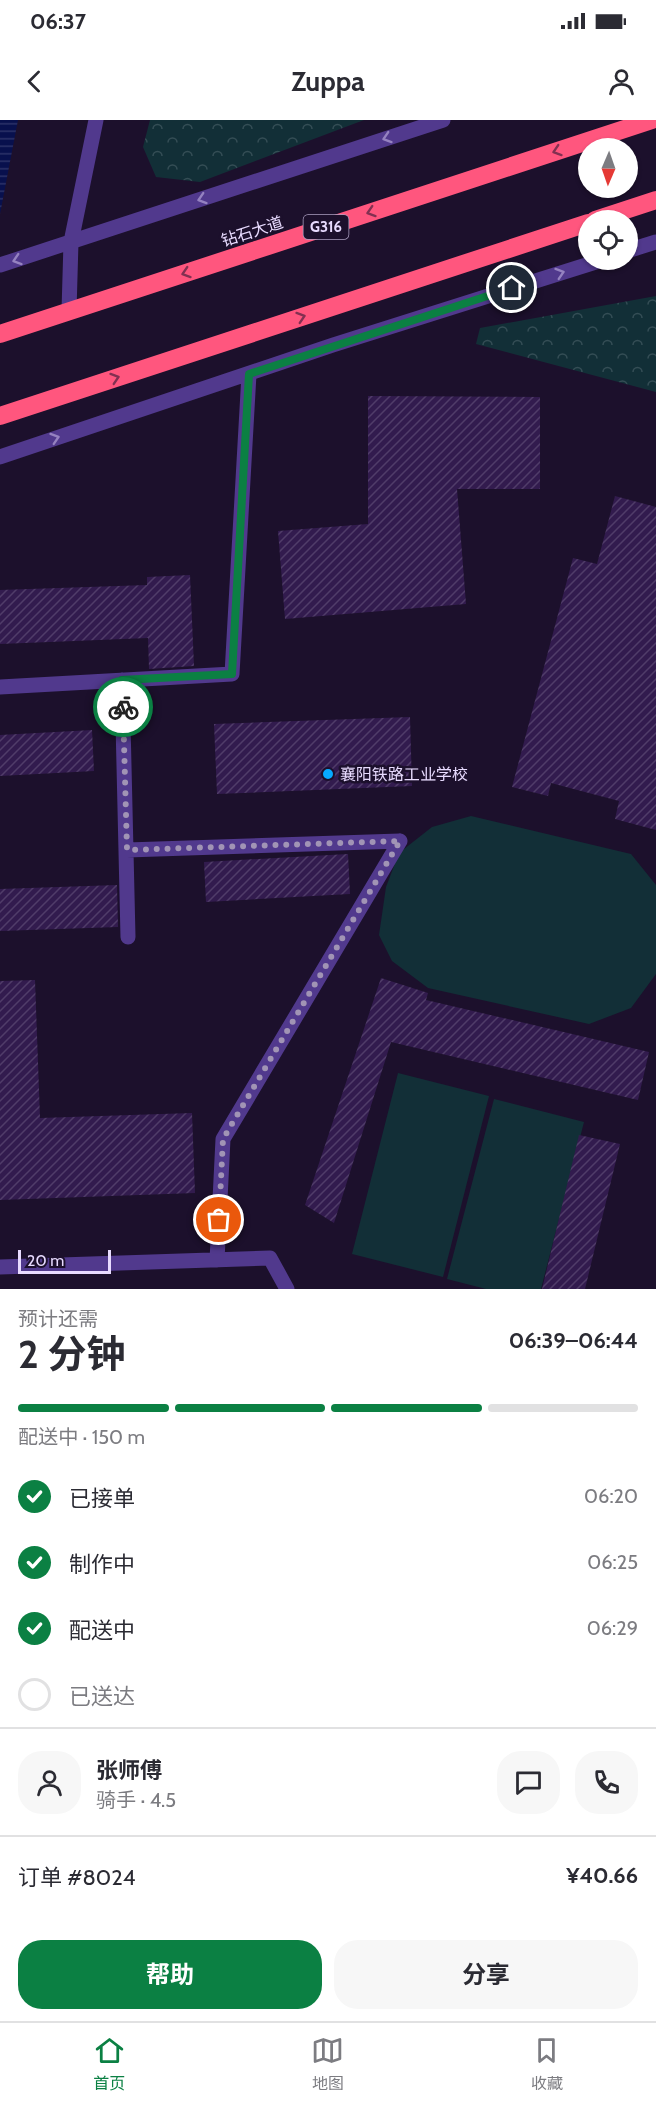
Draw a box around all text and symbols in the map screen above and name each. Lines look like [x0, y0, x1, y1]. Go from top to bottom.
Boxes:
text: 06:37 [30, 8, 86, 35]
icon: back [18, 65, 51, 98]
text: Zuppa [291, 65, 365, 98]
icon: person [605, 65, 638, 98]
one-way arrow [382, 131, 393, 144]
north arrow [578, 138, 638, 198]
map controls [578, 138, 638, 270]
one-way arrow [552, 144, 563, 157]
one-way arrow [197, 192, 208, 204]
one-way arrow [367, 205, 377, 217]
button: locate [578, 210, 638, 270]
street label: 钻石大道 [219, 213, 286, 250]
road number: G316 [304, 215, 348, 239]
one-way arrow [12, 253, 23, 265]
pin [486, 262, 537, 313]
one-way arrow [181, 266, 192, 278]
one-way arrow [554, 268, 565, 280]
icon: home [495, 271, 528, 304]
one-way arrow [295, 312, 306, 325]
one-way arrow [109, 373, 120, 386]
one-way arrow [50, 433, 60, 445]
courier [93, 677, 153, 737]
icon: bike [107, 691, 140, 724]
place label: 襄阳铁路工业学校 [340, 765, 468, 784]
marker: 襄阳铁路工业学校 [321, 767, 335, 781]
pin [193, 1194, 244, 1245]
icon: bag [202, 1203, 235, 1236]
scale bar [18, 1247, 111, 1274]
text: 20 m [27, 1251, 64, 1270]
text: 预计还需 [18, 1307, 98, 1331]
text: 06:39–06:44 [509, 1327, 638, 1354]
text: 2 分钟 [18, 1330, 125, 1378]
text: 配送中 · 150 m [18, 1425, 145, 1449]
icon: check [18, 1480, 51, 1513]
text: 06:20 [584, 1484, 638, 1508]
text: 已接单 [69, 1485, 135, 1512]
icon: check [18, 1546, 51, 1579]
text: 06:25 [587, 1550, 638, 1574]
text: 制作中 [69, 1551, 135, 1578]
icon: check [18, 1612, 51, 1645]
text: 06:29 [587, 1616, 638, 1640]
text: 配送中 [69, 1617, 135, 1644]
text: 已送达 [69, 1683, 135, 1710]
button: person [18, 1751, 81, 1814]
button: chat [497, 1751, 560, 1814]
button: phone [575, 1751, 638, 1814]
text: 张师傅 [96, 1757, 162, 1784]
text: 骑手 · 4.5 [96, 1788, 176, 1812]
text: ¥40.66 [566, 1862, 638, 1889]
text: 订单 #8024 [18, 1864, 135, 1891]
button: 帮助 [18, 1940, 322, 2009]
button: 分享 [334, 1940, 638, 2009]
tab: 首页 [93, 2034, 126, 2094]
tab: 地图 [311, 2034, 344, 2094]
tab: 收藏 [530, 2034, 563, 2094]

